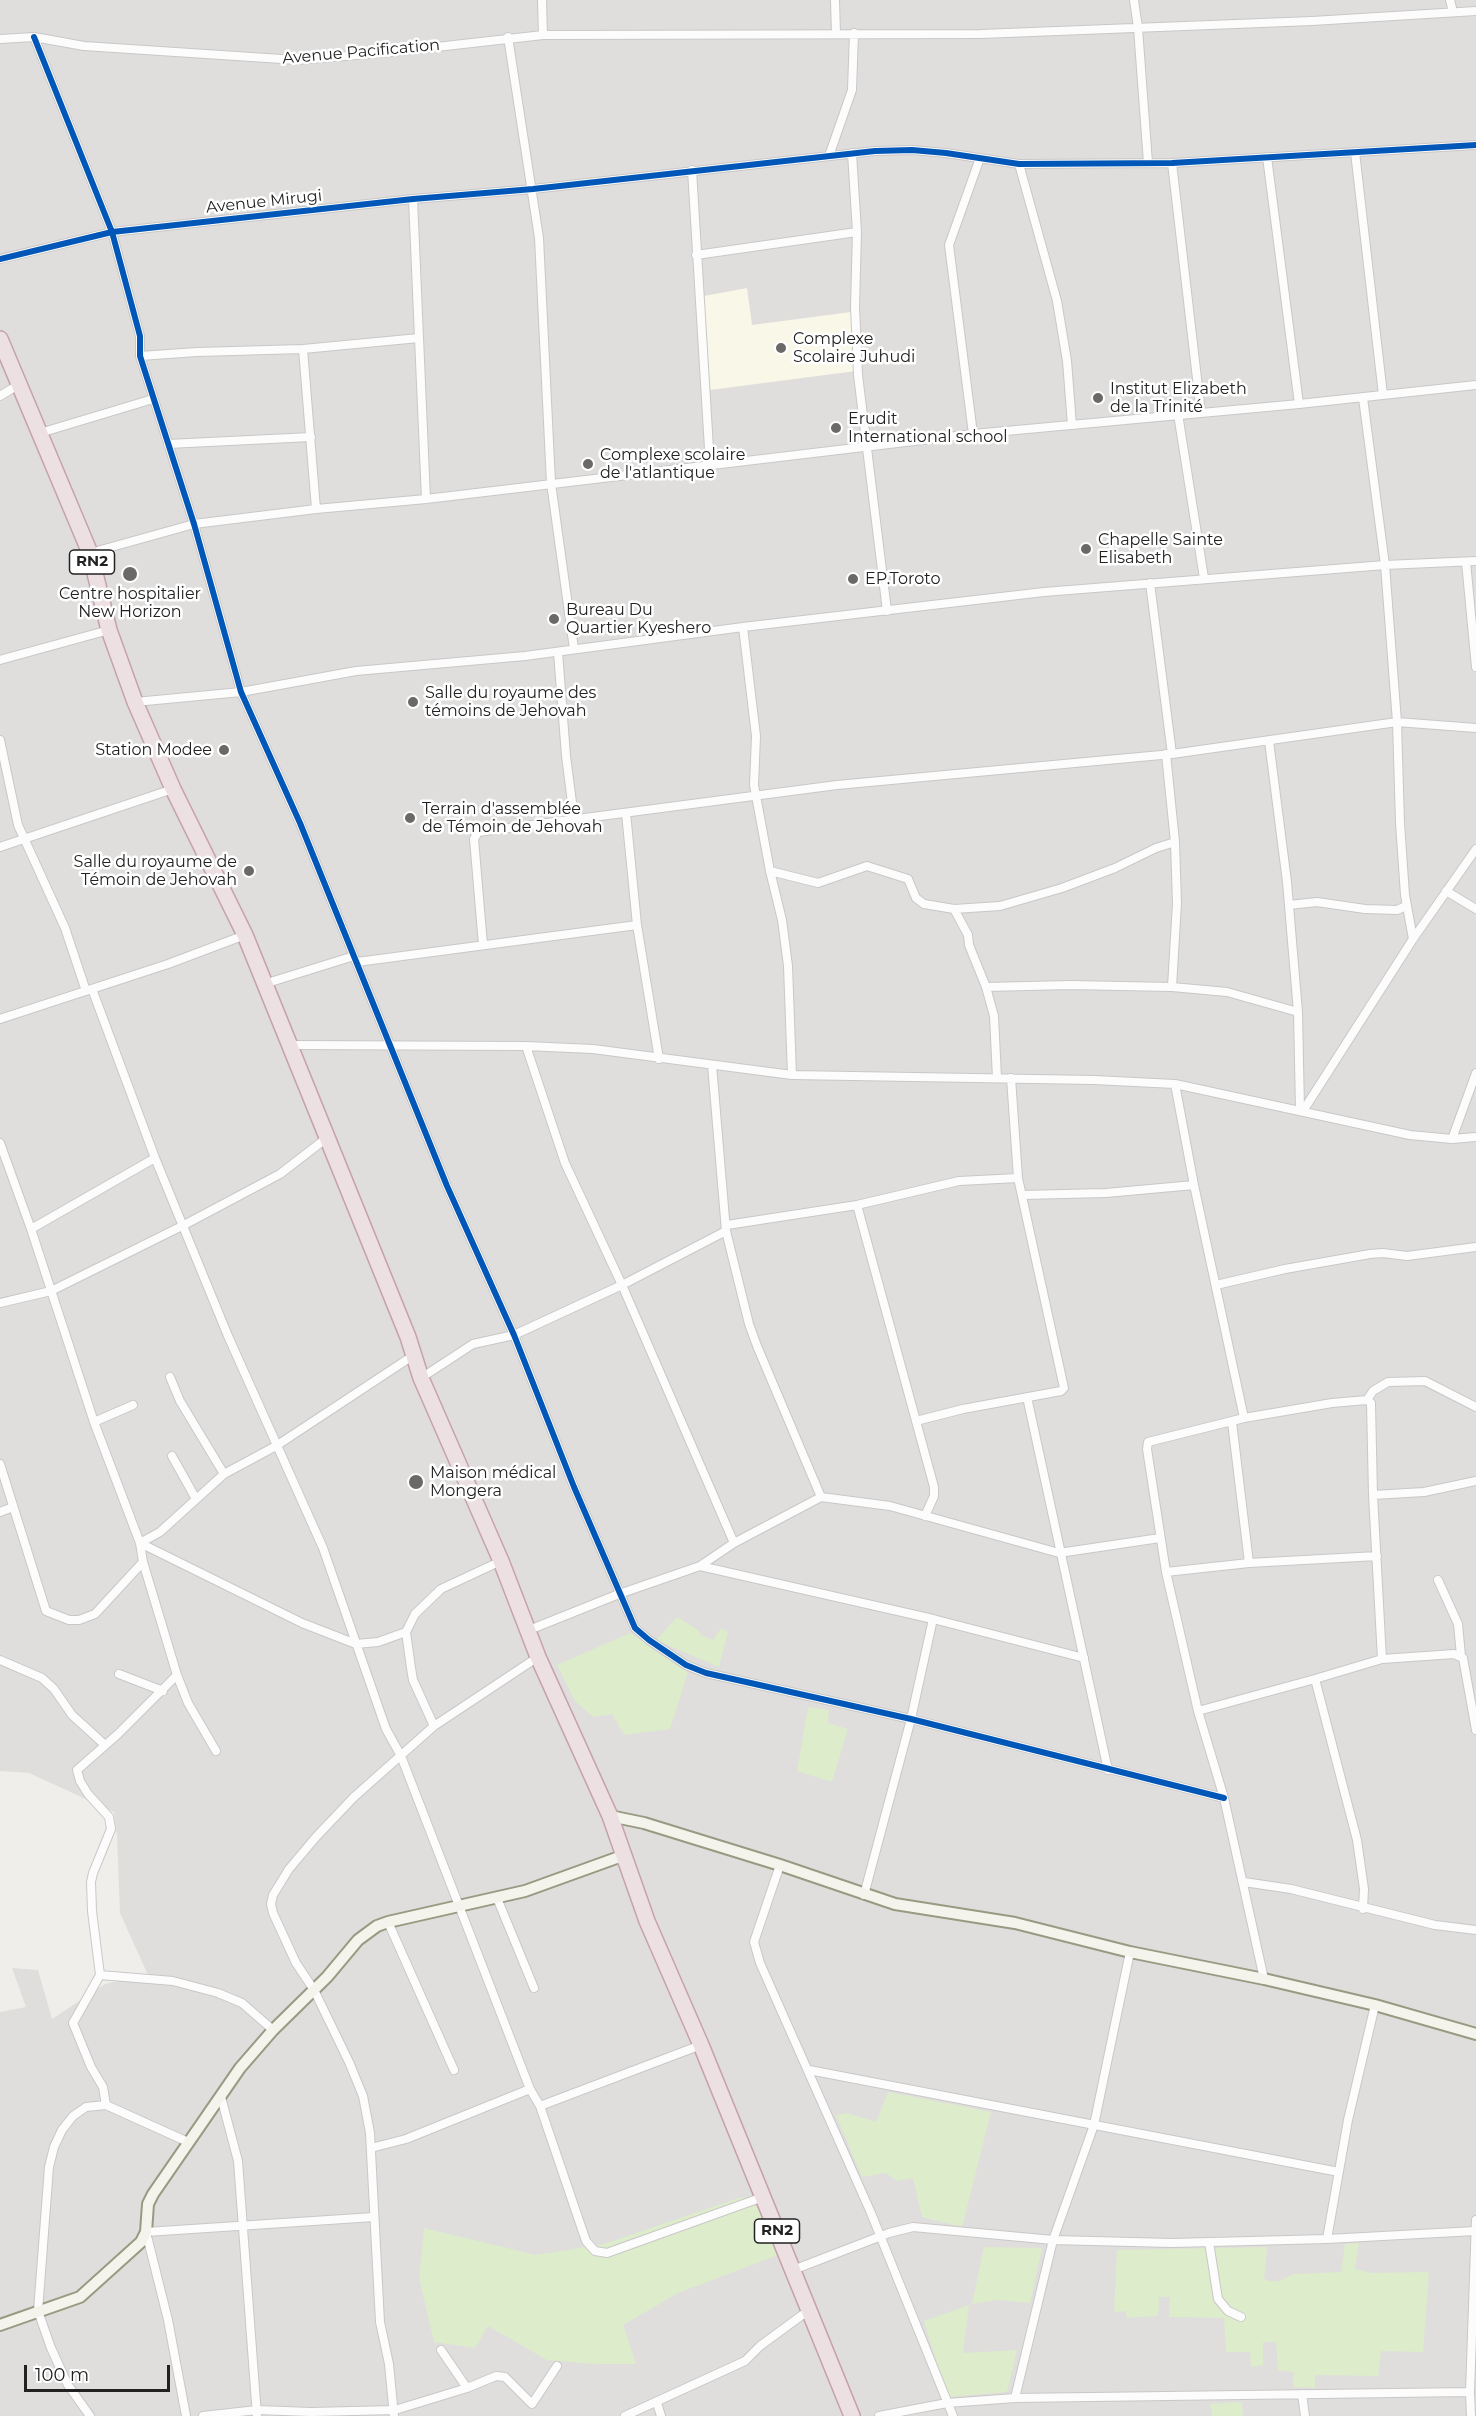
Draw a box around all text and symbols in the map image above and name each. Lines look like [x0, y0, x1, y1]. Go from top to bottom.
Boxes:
street label: Avenue Pacification [281, 36, 441, 68]
street label: Avenue Mirugi [205, 186, 323, 218]
place label: Complexe Scolaire Juhudi [793, 329, 915, 367]
marker: Complexe Scolaire Juhudi [774, 341, 788, 355]
place label: Institut Elizabeth de la Trinité [1110, 379, 1247, 417]
marker: Institut Elizabeth de la Trinité [1091, 391, 1105, 405]
place label: Erudit International school [848, 409, 1008, 447]
marker: Erudit International school [829, 421, 843, 435]
place label: Complexe scolaire de l'atlantique [600, 445, 745, 483]
marker: Complexe scolaire de l'atlantique [581, 457, 595, 471]
place label: Chapelle Sainte Elisabeth [1098, 530, 1223, 568]
marker: Chapelle Sainte Elisabeth [1079, 542, 1093, 556]
road number: RN2 [70, 550, 115, 574]
marker: Centre hospitalier New Horizon [121, 565, 139, 583]
place label: EP.Toroto [865, 569, 940, 589]
marker: EP.Toroto [846, 572, 860, 586]
place label: Centre hospitalier New Horizon [59, 584, 201, 622]
place label: Bureau Du Quartier Kyeshero [566, 600, 711, 638]
marker: Bureau Du Quartier Kyeshero [547, 612, 561, 626]
place label: Salle du royaume des témoins de Jehovah [425, 683, 596, 721]
marker: Salle du royaume des témoins de Jehovah [406, 695, 420, 709]
place label: Station Modee [95, 740, 212, 760]
marker: Station Modee [217, 743, 231, 757]
place label: Terrain d'assemblée de Témoin de Jehovah [422, 799, 603, 837]
marker: Terrain d'assemblée de Témoin de Jehovah [403, 811, 417, 825]
place label: Salle du royaume de Témoin de Jehovah [74, 852, 237, 890]
marker: Salle du royaume de Témoin de Jehovah [242, 864, 256, 878]
place label: Maison médical Mongera [430, 1463, 556, 1501]
marker: Maison médical Mongera [407, 1473, 425, 1491]
road number: RN2 [754, 2219, 800, 2243]
scale bar [27, 2353, 172, 2391]
text: 100 m [35, 2364, 89, 2386]

